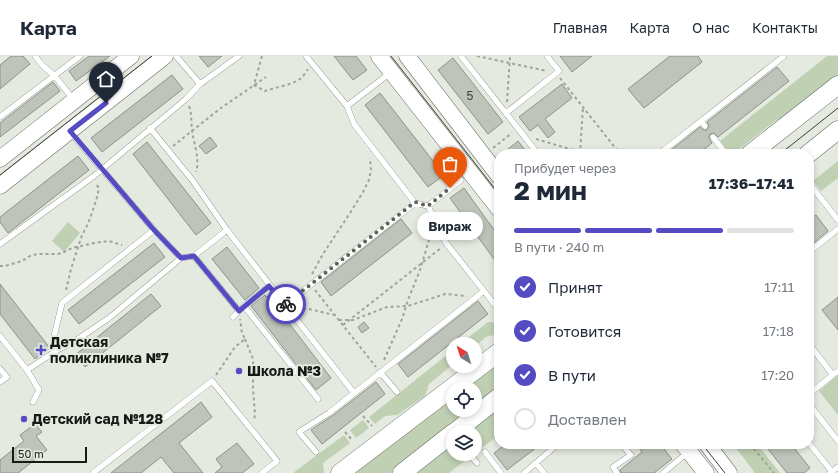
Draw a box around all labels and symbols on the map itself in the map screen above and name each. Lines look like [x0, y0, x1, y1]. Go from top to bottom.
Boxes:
pin [89, 62, 123, 103]
house number: 5 [467, 88, 474, 103]
pin [433, 147, 467, 188]
callout: Вираж [417, 212, 483, 240]
courier [266, 284, 306, 324]
place label: Детская поликлиника №7 [50, 333, 169, 366]
north arrow [446, 337, 482, 373]
marker: Детская поликлиника №7 [35, 344, 47, 356]
place label: Школа №3 [247, 362, 321, 379]
marker: Школа №3 [234, 366, 244, 376]
place label: Детский сад №128 [32, 410, 163, 427]
marker: Детский сад №128 [19, 414, 29, 424]
scale bar [12, 445, 87, 464]

